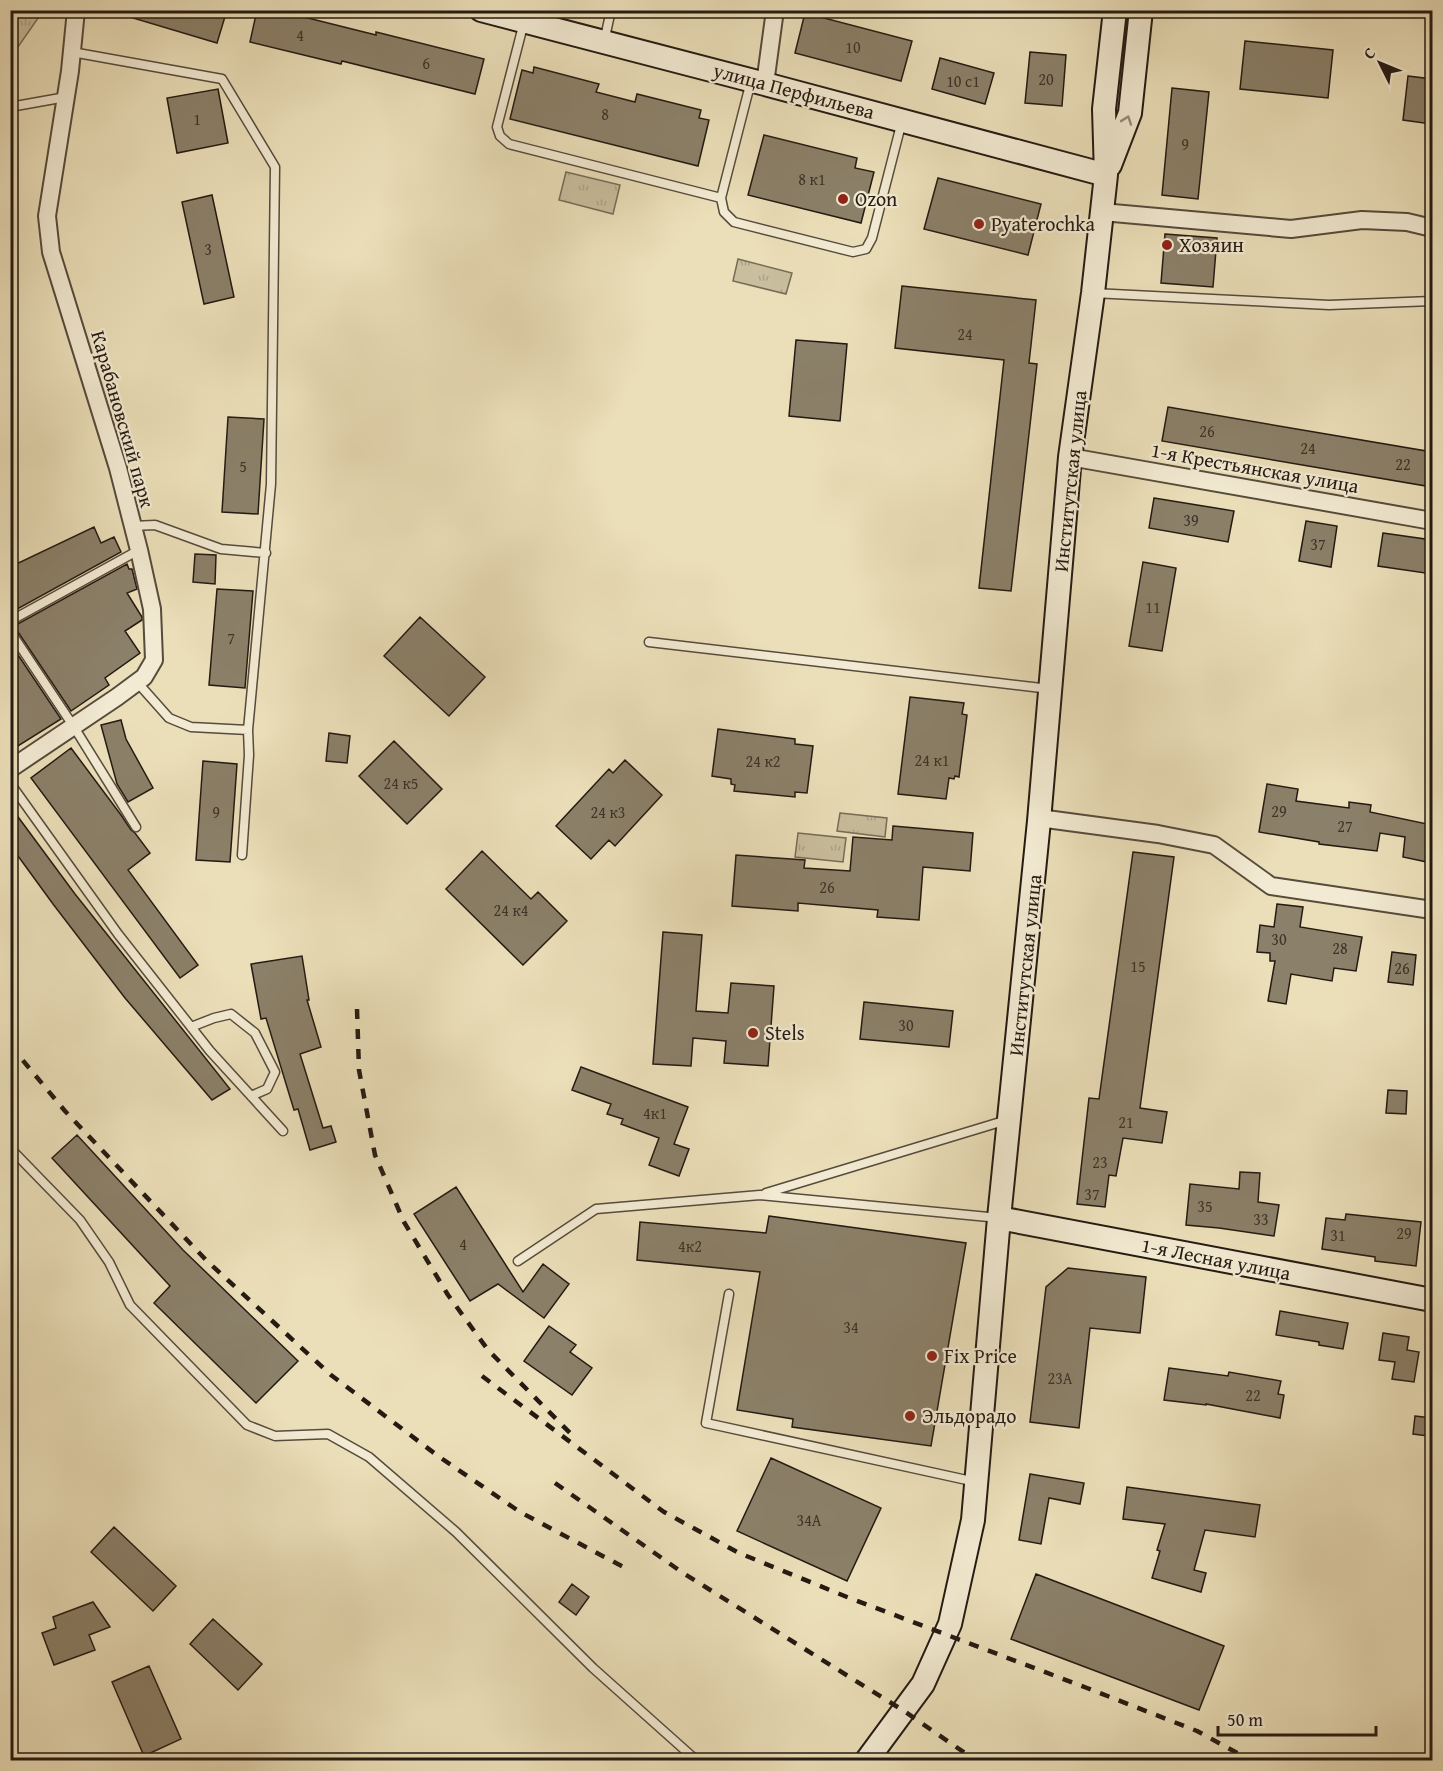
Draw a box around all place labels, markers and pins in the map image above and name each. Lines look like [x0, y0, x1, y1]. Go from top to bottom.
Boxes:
place label: Ozon [855, 184, 897, 213]
marker: Ozon [836, 192, 850, 206]
place label: Pyaterochka [991, 209, 1095, 238]
marker: Pyaterochka [972, 217, 986, 231]
place label: Хозяин [1179, 230, 1244, 259]
marker: Хозяин [1160, 238, 1174, 252]
place label: Stels [765, 1018, 805, 1047]
marker: Stels [746, 1026, 760, 1040]
place label: Fix Price [944, 1341, 1017, 1370]
marker: Fix Price [925, 1349, 939, 1363]
place label: Эльдорадо [922, 1401, 1016, 1430]
marker: Эльдорадо [903, 1409, 917, 1423]

